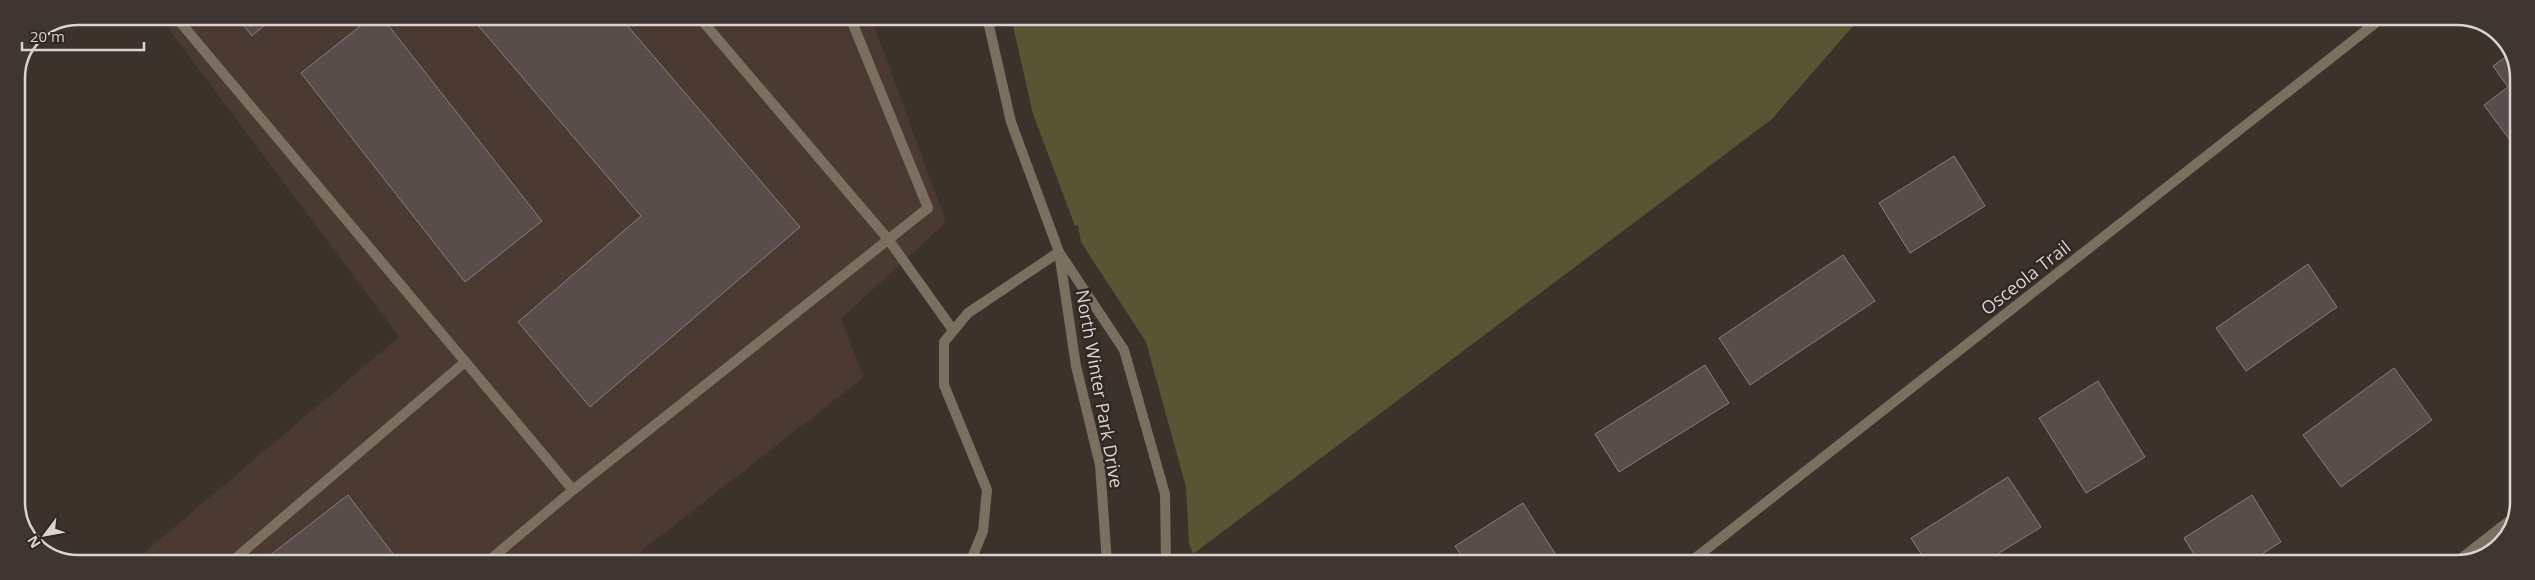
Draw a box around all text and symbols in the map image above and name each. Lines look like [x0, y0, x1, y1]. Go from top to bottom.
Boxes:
scale bar [22, 20, 145, 52]
text: 20 m [30, 26, 65, 46]
street label: Osceola Trail [1976, 235, 2075, 320]
street label: North Winter Park Drive [1071, 288, 1129, 490]
north arrow [20, 510, 70, 560]
text: N [22, 532, 45, 552]

